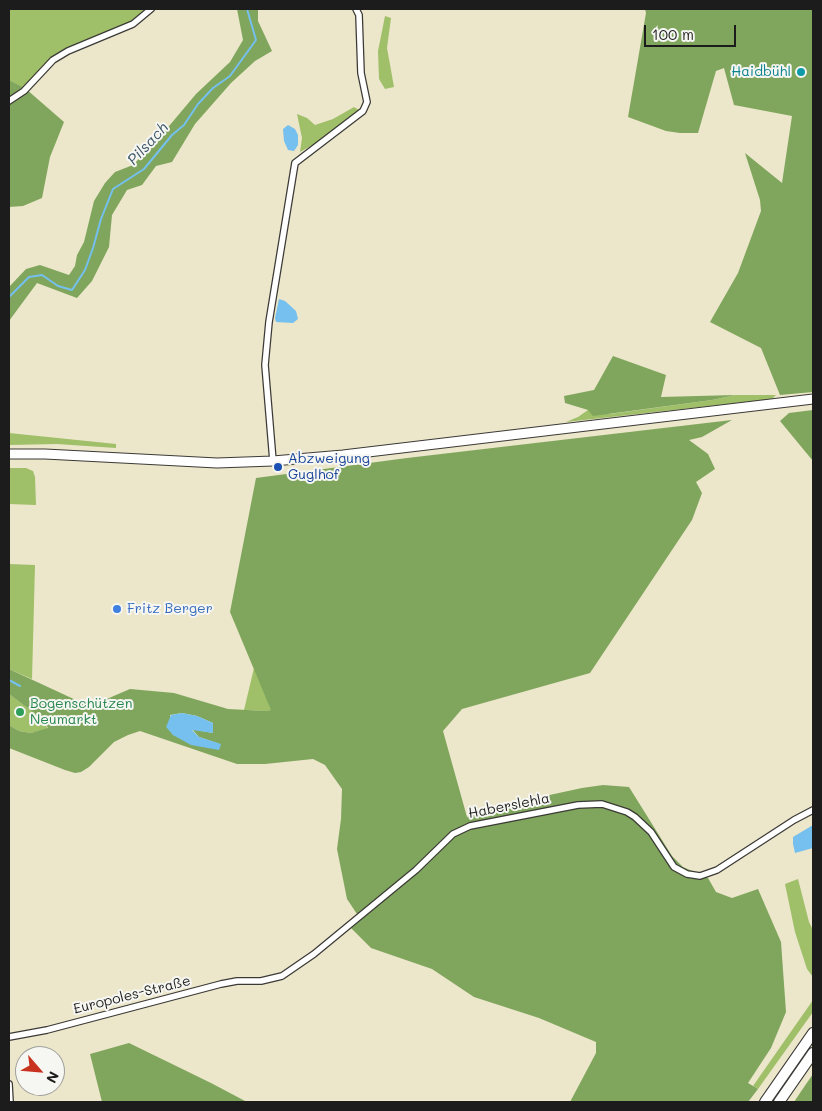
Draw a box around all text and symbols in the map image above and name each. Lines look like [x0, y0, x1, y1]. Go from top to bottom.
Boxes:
scale bar [647, 15, 740, 47]
text: 100 m [652, 24, 694, 44]
place label: Haidbühl [731, 64, 791, 80]
marker: Haidbühl [795, 66, 807, 78]
water label: Pilsach [124, 119, 172, 169]
place label: Abzweigung Guglhof [288, 451, 370, 484]
marker: Abzweigung Guglhof [272, 461, 284, 473]
place label: Fritz Berger [127, 601, 213, 617]
marker: Fritz Berger [111, 603, 123, 615]
place label: Bogenschützen Neumarkt [30, 696, 132, 729]
marker: Bogenschützen Neumarkt [14, 706, 26, 718]
street label: Haberslehla [467, 790, 551, 822]
street label: Europoles-Straße [72, 972, 192, 1018]
north arrow [15, 1046, 65, 1096]
text: N [42, 1069, 64, 1087]

